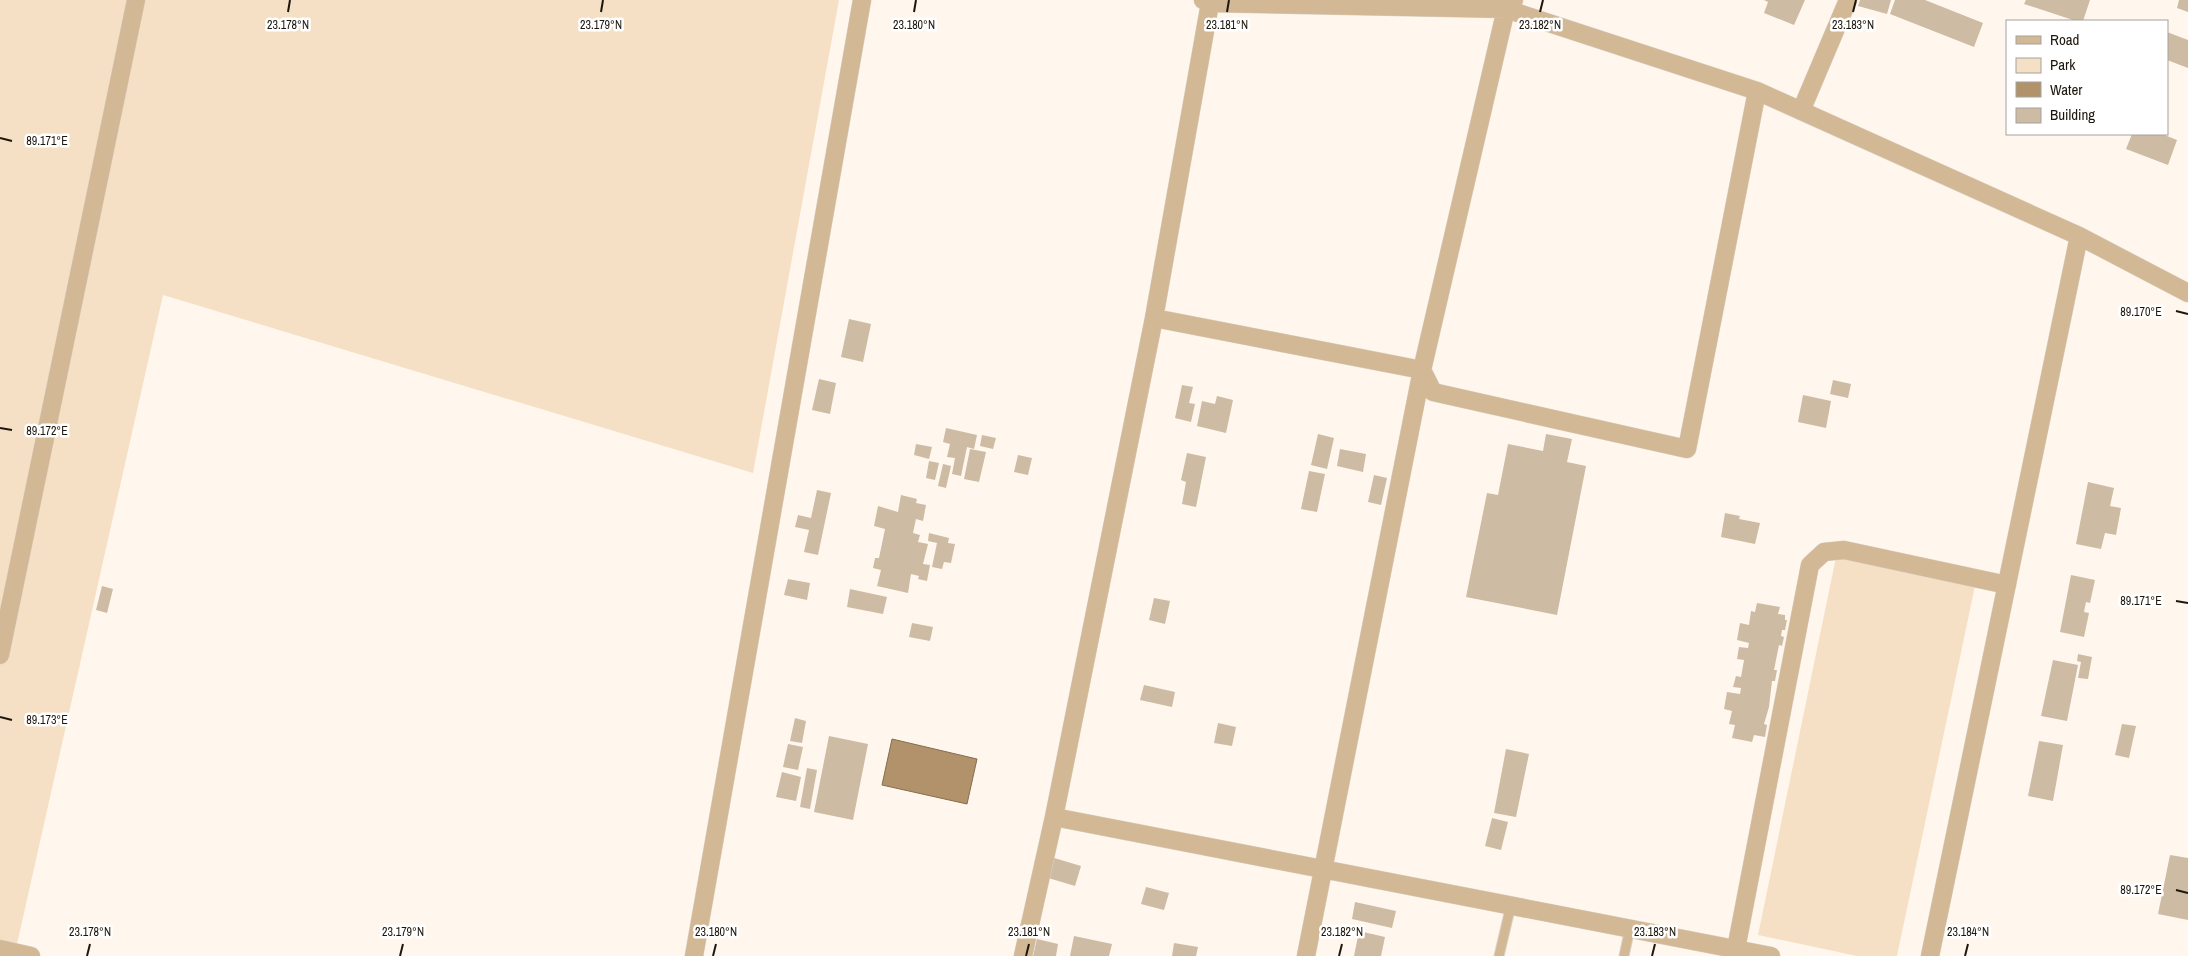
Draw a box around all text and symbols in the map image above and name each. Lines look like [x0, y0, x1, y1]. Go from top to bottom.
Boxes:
text: 23.178°N [267, 17, 309, 33]
text: 23.179°N [580, 17, 622, 33]
text: 23.180°N [893, 17, 935, 33]
text: 23.181°N [1206, 17, 1248, 33]
text: 23.182°N [1519, 17, 1561, 33]
text: 23.183°N [1832, 17, 1874, 33]
legend [2006, 20, 2168, 135]
text: Road [2050, 29, 2079, 50]
text: Park [2050, 54, 2076, 75]
text: Water [2050, 79, 2082, 100]
text: Building [2050, 104, 2095, 125]
text: 89.171°E [26, 133, 68, 149]
text: 89.170°E [2120, 304, 2162, 320]
text: 89.172°E [26, 423, 68, 439]
text: 89.171°E [2120, 593, 2162, 609]
text: 89.173°E [26, 712, 68, 728]
text: 89.172°E [2120, 882, 2162, 898]
text: 23.178°N [69, 924, 111, 940]
text: 23.179°N [382, 924, 424, 940]
text: 23.180°N [695, 924, 737, 940]
text: 23.181°N [1008, 924, 1050, 940]
text: 23.182°N [1321, 924, 1363, 940]
text: 23.183°N [1634, 924, 1676, 940]
text: 23.184°N [1947, 924, 1989, 940]

